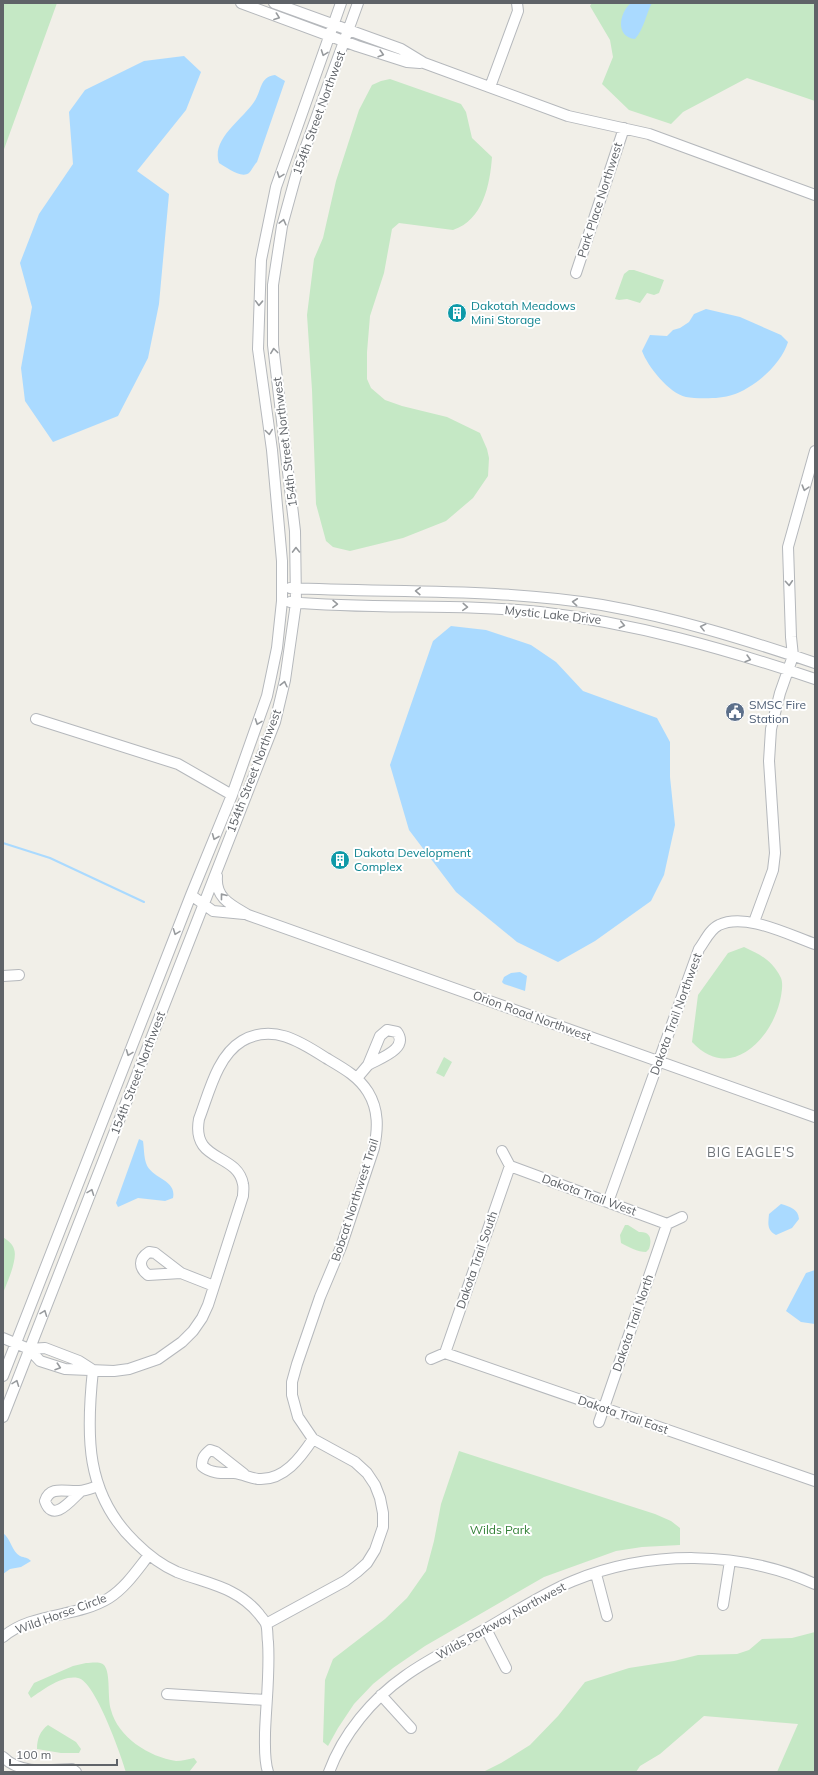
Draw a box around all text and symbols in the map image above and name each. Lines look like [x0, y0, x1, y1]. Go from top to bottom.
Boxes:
one-way arrow [274, 12, 281, 20]
street label: 154th Street Northwest [289, 49, 348, 177]
one-way arrow [320, 49, 329, 56]
one-way arrow [378, 49, 385, 58]
street label: Park Place Northwest [574, 140, 625, 259]
one-way arrow [276, 172, 284, 179]
one-way arrow [278, 219, 287, 226]
place label: Dakotah Meadows Mini Storage [471, 298, 576, 327]
one-way arrow [255, 300, 264, 306]
building icon: Dakotah Meadows Mini Storage [446, 302, 468, 324]
one-way arrow [270, 348, 279, 354]
street label: 154th Street Northwest [269, 376, 300, 508]
one-way arrow [264, 429, 273, 435]
one-way arrow [801, 484, 809, 491]
one-way arrow [292, 547, 300, 553]
one-way arrow [784, 580, 793, 586]
one-way arrow [415, 587, 421, 595]
one-way arrow [572, 598, 578, 607]
one-way arrow [332, 600, 338, 608]
street label: Mystic Lake Drive [504, 602, 602, 627]
one-way arrow [462, 603, 468, 612]
one-way arrow [619, 621, 625, 629]
one-way arrow [700, 623, 707, 632]
one-way arrow [744, 654, 751, 663]
one-way arrow [280, 681, 288, 687]
place label: SMSC Fire Station [749, 697, 806, 726]
public building icon: SMSC Fire Station [724, 701, 746, 723]
street label: 154th Street Northwest [223, 707, 284, 835]
one-way arrow [254, 718, 263, 725]
one-way arrow [211, 833, 219, 840]
place label: Dakota Development Complex [354, 845, 471, 874]
building icon: Dakota Development Complex [329, 849, 351, 871]
one-way arrow [221, 894, 228, 901]
one-way arrow [173, 928, 181, 935]
street label: Dakota Trail Northwest [646, 951, 705, 1077]
street label: Orion Road Northwest [471, 987, 593, 1044]
street label: 154th Street Northwest [107, 1009, 168, 1137]
one-way arrow [126, 1049, 134, 1056]
street label: Bobcat Northwest Trail [328, 1137, 381, 1263]
district label: BIG EAGLE'S [707, 1144, 795, 1160]
street label: Dakota Trail West [540, 1170, 638, 1219]
one-way arrow [87, 1188, 95, 1195]
street label: Dakota Trail South [453, 1209, 500, 1311]
street label: Dakota Trail North [609, 1272, 656, 1373]
one-way arrow [39, 1309, 47, 1316]
one-way arrow [55, 1362, 62, 1371]
one-way arrow [12, 1379, 20, 1386]
street label: Dakota Trail East [576, 1392, 670, 1437]
park label: Wilds Park [470, 1522, 531, 1537]
street label: Wilds Parkway Northwest [433, 1579, 568, 1663]
street label: Wild Horse Circle [13, 1590, 109, 1637]
scale bar [10, 1741, 117, 1767]
text: 100 m [16, 1747, 51, 1762]

